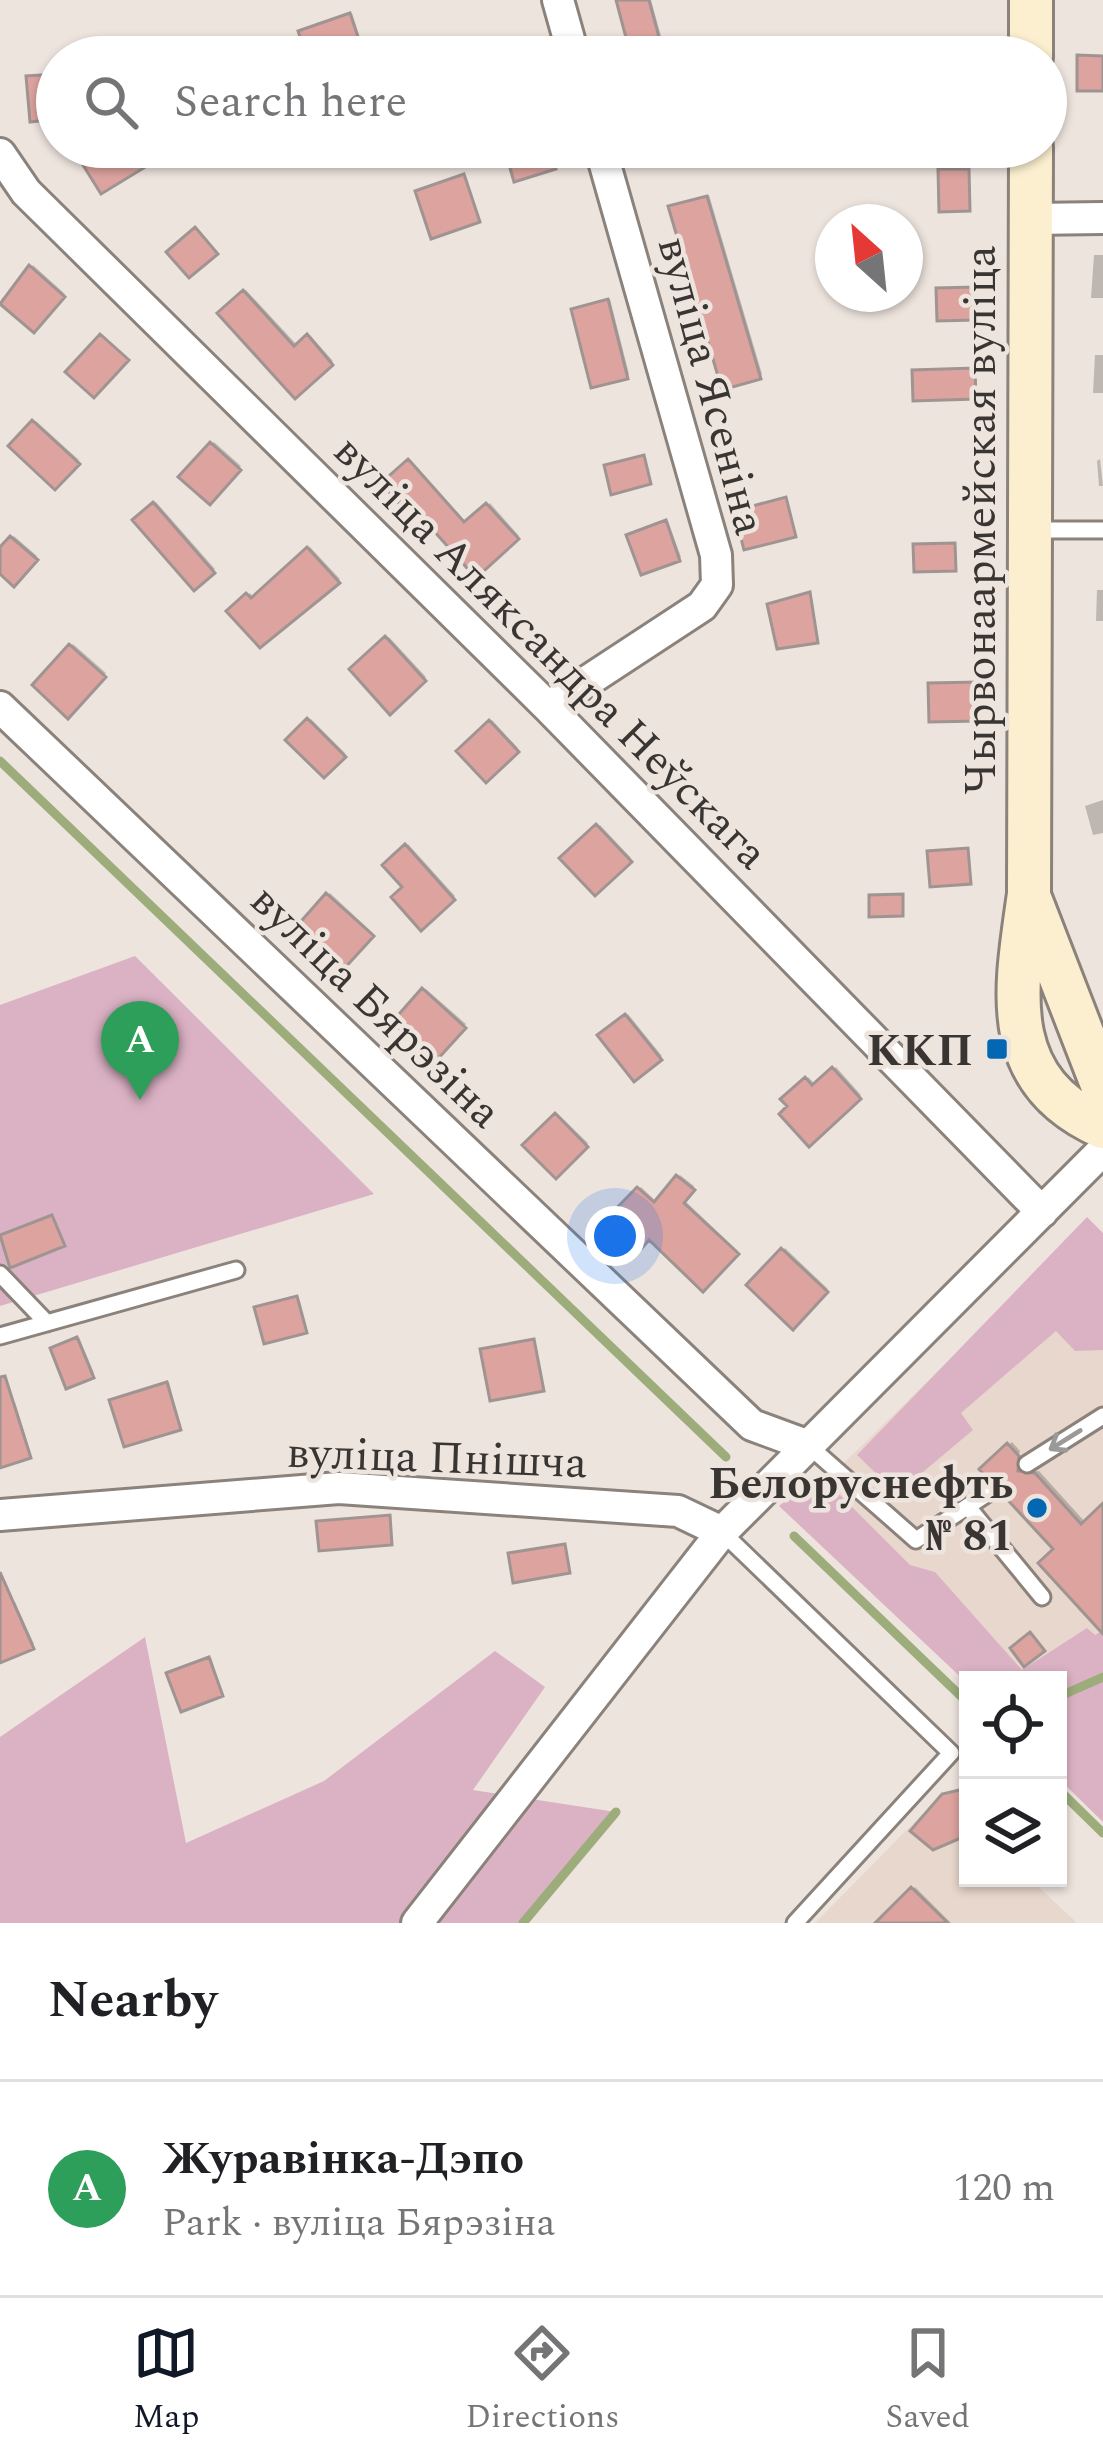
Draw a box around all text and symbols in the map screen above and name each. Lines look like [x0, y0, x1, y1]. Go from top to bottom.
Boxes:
search box [36, 36, 1067, 168]
text: Search here [174, 68, 407, 137]
icon: search [78, 69, 144, 135]
north arrow [815, 204, 923, 312]
street label: вуліца Ясеніна [638, 229, 784, 543]
street label: Чырвонаармейская вуліца [947, 245, 1016, 795]
street label: вуліца Аляксандра Неўскага [317, 419, 784, 886]
street label: вуліца Бярэзіна [233, 868, 517, 1145]
pin: A [101, 1001, 179, 1100]
place label: ККП [867, 1017, 973, 1086]
marker: ККП [984, 1036, 1010, 1062]
your location [585, 1206, 645, 1266]
street label: вуліца Пнішча [285, 1419, 588, 1498]
one-way arrow [1049, 1428, 1083, 1453]
place label: Белоруснефть № 81 [708, 1450, 1013, 1571]
marker: Белоруснефть № 81 [1024, 1495, 1050, 1521]
map controls [959, 1671, 1067, 1887]
button: locate [959, 1671, 1067, 1779]
button: layers [959, 1779, 1067, 1887]
text: Nearby [48, 1962, 217, 2040]
text: Журавінка-Дэпо [162, 2125, 524, 2194]
text: A [72, 2159, 102, 2218]
text: 120 m [953, 2159, 1055, 2218]
text: Park · вуліца Бярэзіна [162, 2194, 556, 2253]
tab: Map [133, 2320, 199, 2442]
tab: Directions [465, 2320, 619, 2442]
tab: Saved [885, 2320, 970, 2442]

